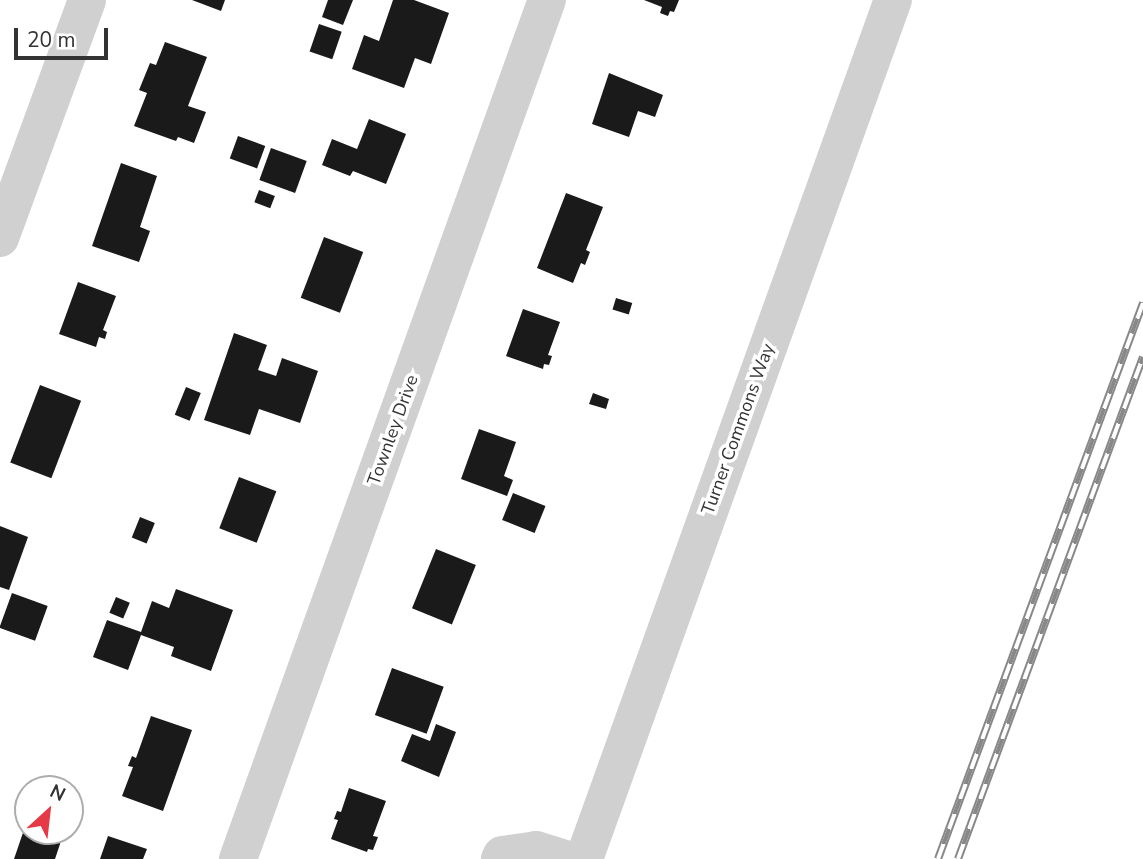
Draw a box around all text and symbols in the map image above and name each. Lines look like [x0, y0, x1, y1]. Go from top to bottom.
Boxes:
scale bar [18, 14, 112, 58]
text: 20 m [27, 26, 76, 54]
street label: Turner Commons Way [697, 341, 779, 517]
street label: Townley Drive [363, 372, 423, 488]
north arrow [14, 775, 84, 845]
text: N [45, 778, 70, 808]

